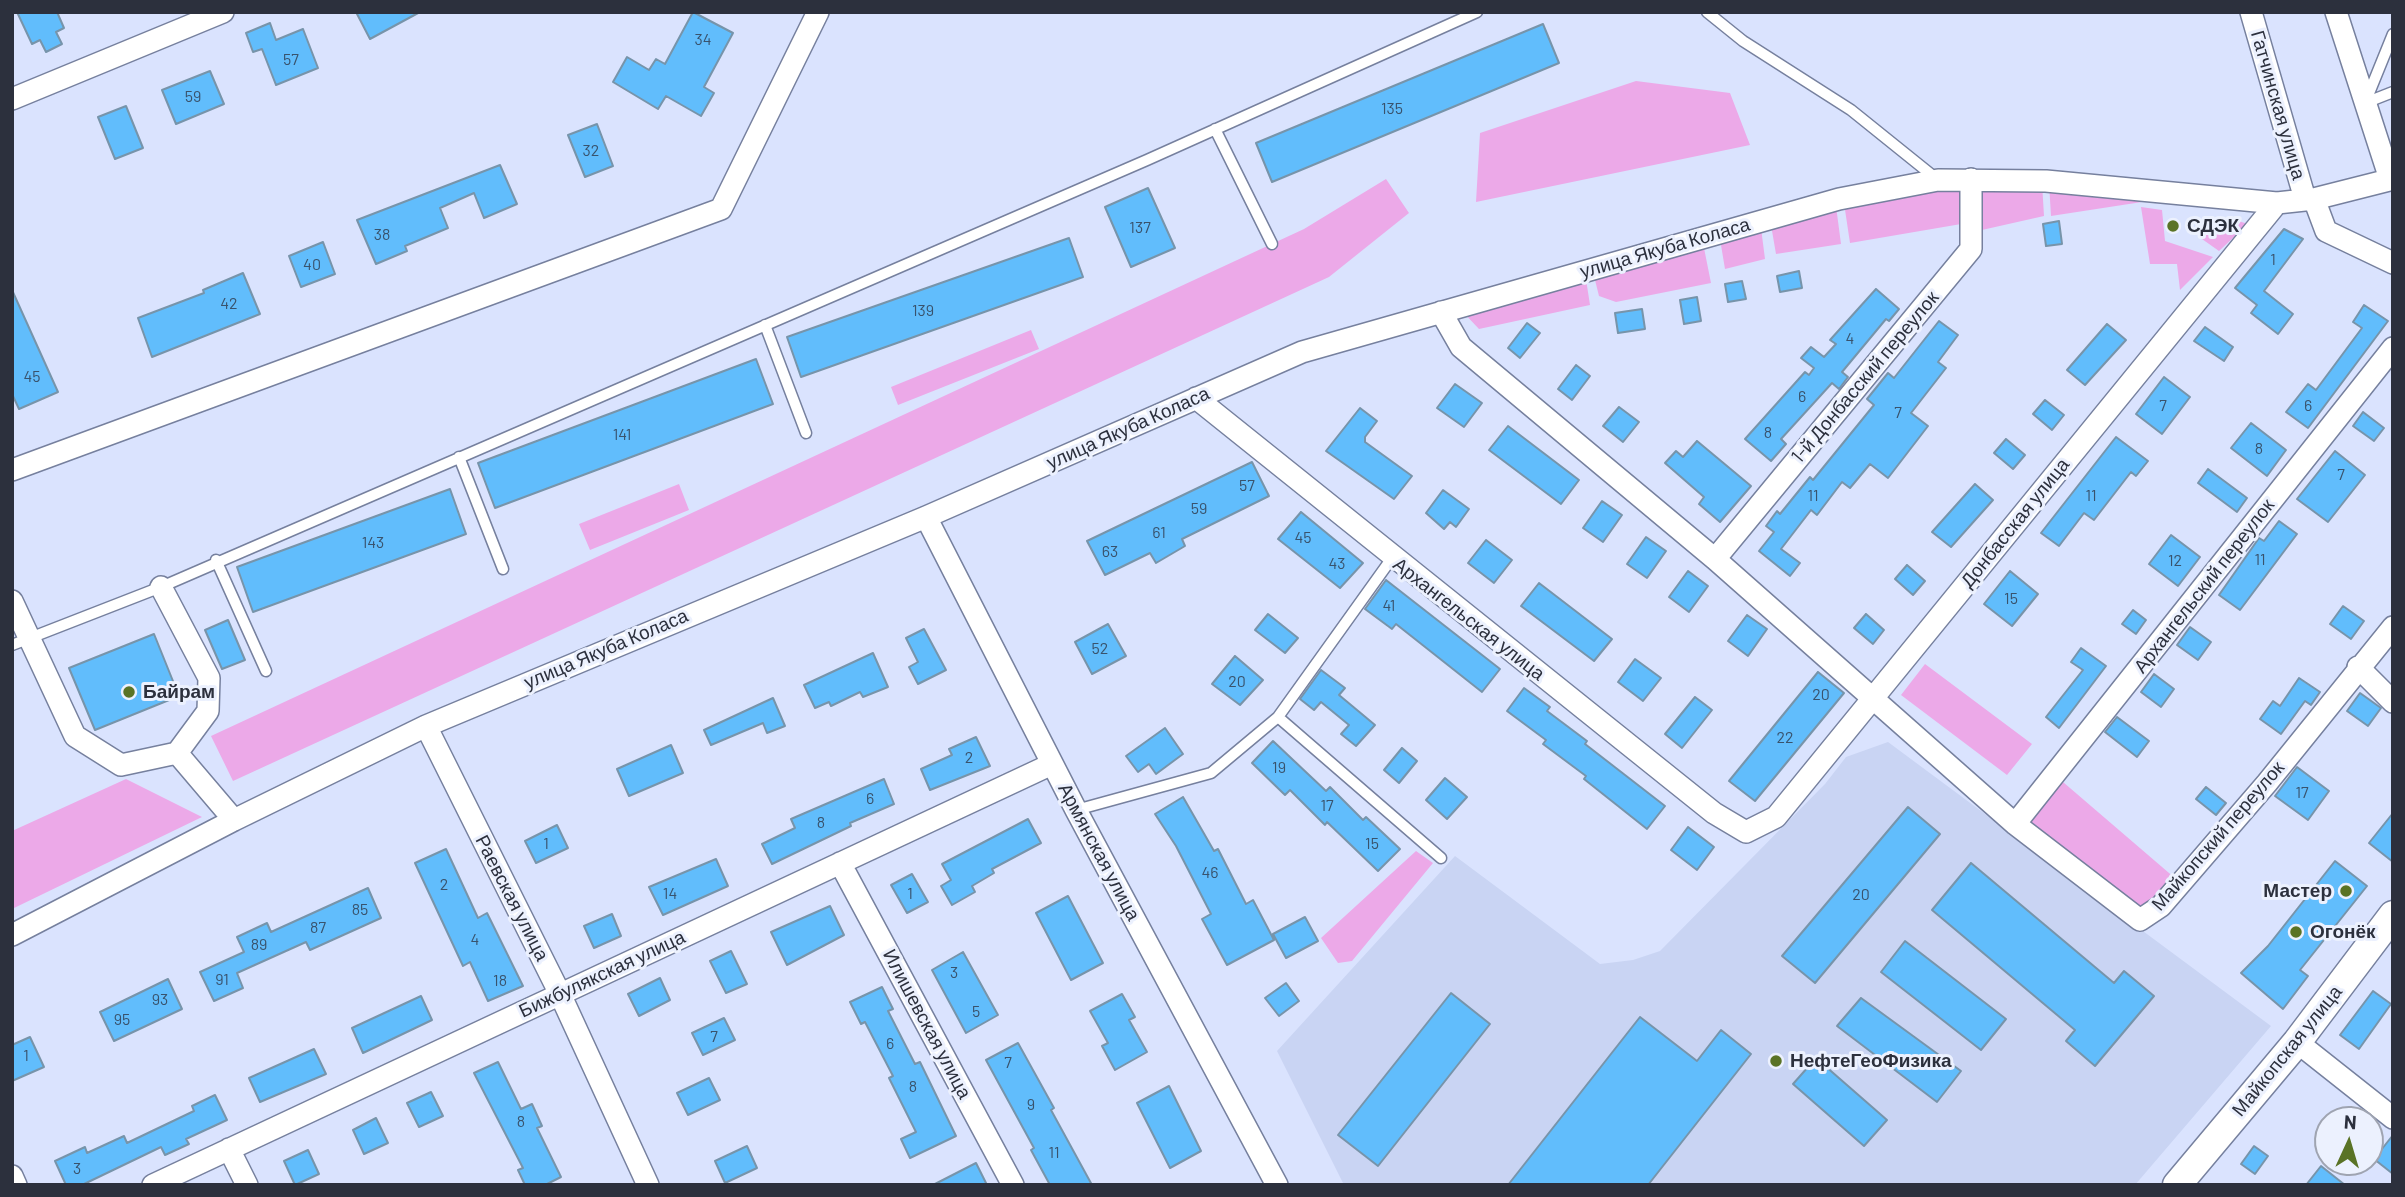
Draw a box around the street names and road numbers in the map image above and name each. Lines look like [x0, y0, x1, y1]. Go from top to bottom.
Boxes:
street label: Гатчинская улица [2246, 28, 2310, 182]
street label: улица Якуба Коласа [1577, 213, 1753, 283]
street label: 1-й Донбасский переулок [1786, 287, 1944, 467]
street label: улица Якуба Коласа [1043, 382, 1213, 474]
street label: Донбасская улица [1956, 454, 2074, 592]
street label: Архангельский переулок [2129, 494, 2279, 678]
street label: Архангельская улица [1389, 553, 1549, 685]
street label: улица Якуба Коласа [521, 604, 691, 694]
street label: Майкопский переулок [2147, 757, 2289, 915]
street label: Армянская улица [1053, 779, 1145, 925]
street label: Раевская улица [470, 831, 554, 965]
street label: Бижбулякская улица [515, 926, 689, 1022]
street label: Илишевская улица [878, 945, 976, 1103]
street label: Майкопская улица [2227, 981, 2347, 1121]

